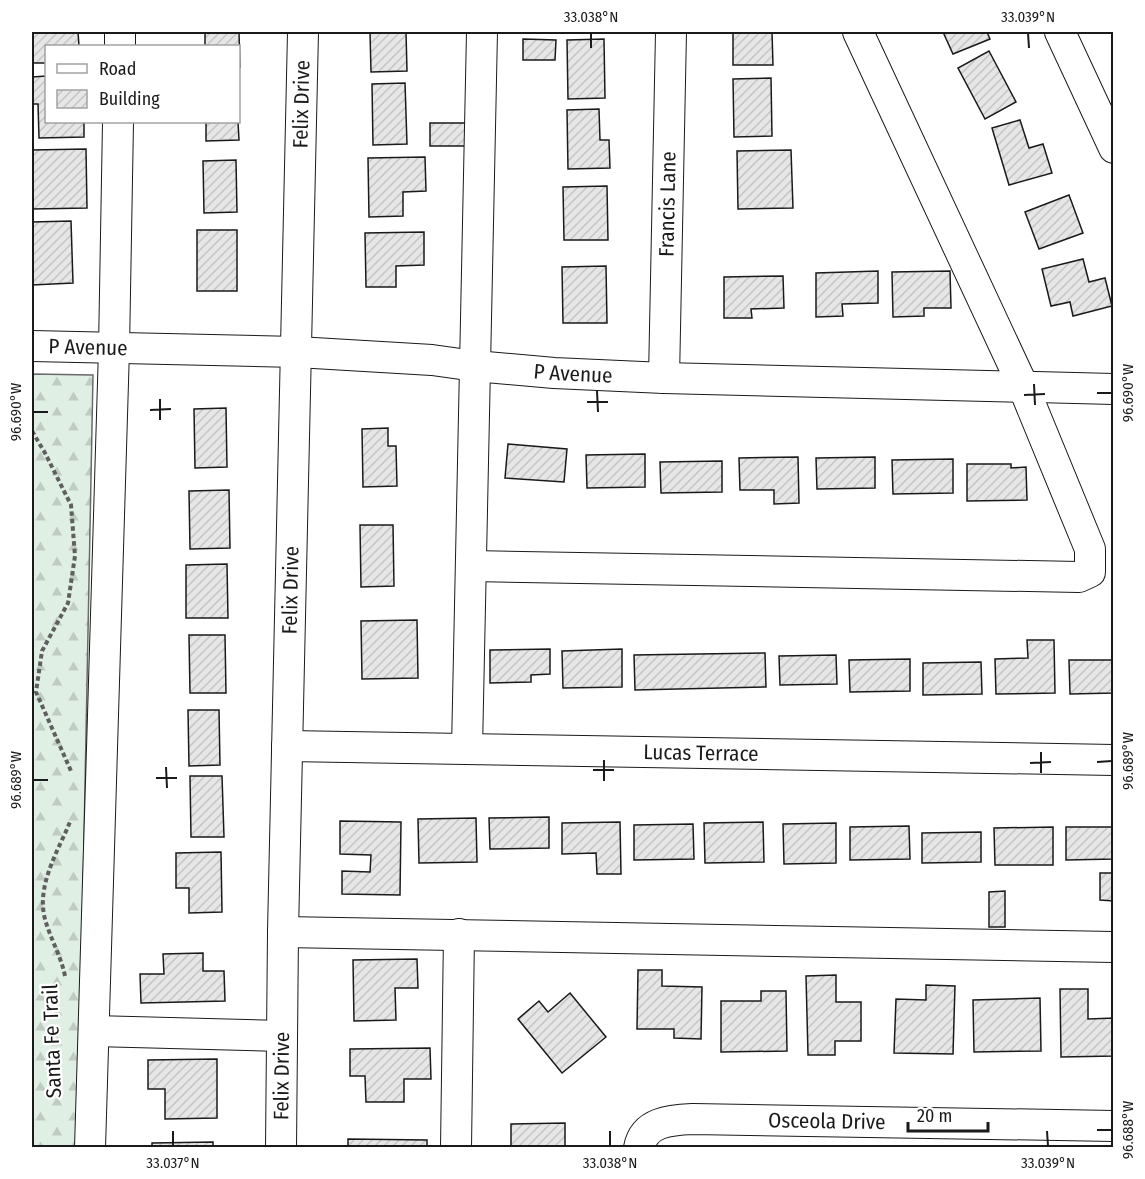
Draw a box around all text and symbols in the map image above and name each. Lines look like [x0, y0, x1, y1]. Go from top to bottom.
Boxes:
text: 33.038°N [564, 8, 618, 26]
text: 33.039°N [1001, 8, 1055, 26]
legend [45, 45, 240, 123]
text: Road [99, 58, 136, 80]
street label: Felix Drive [287, 60, 315, 149]
text: Building [99, 88, 160, 110]
street label: Francis Lane [653, 151, 682, 257]
street label: P Avenue [48, 333, 128, 361]
street label: P Avenue [532, 358, 613, 389]
text: 96.690°W [1119, 364, 1137, 422]
text: 96.690°W [7, 383, 25, 441]
street label: Felix Drive [277, 546, 305, 635]
text: 96.689°W [1119, 732, 1137, 790]
street label: Lucas Terrace [643, 739, 759, 767]
text: 96.689°W [7, 751, 25, 809]
street label: Santa Fe Trail [37, 983, 67, 1099]
street label: Felix Drive [268, 1032, 295, 1120]
scale bar [908, 1095, 988, 1133]
text: 96.688°W [1119, 1101, 1137, 1159]
text: 20 m [917, 1105, 952, 1127]
street label: Osceola Drive [768, 1107, 886, 1135]
text: 33.037°N [146, 1154, 200, 1172]
text: 33.038°N [583, 1154, 637, 1172]
text: 33.039°N [1021, 1154, 1075, 1172]

